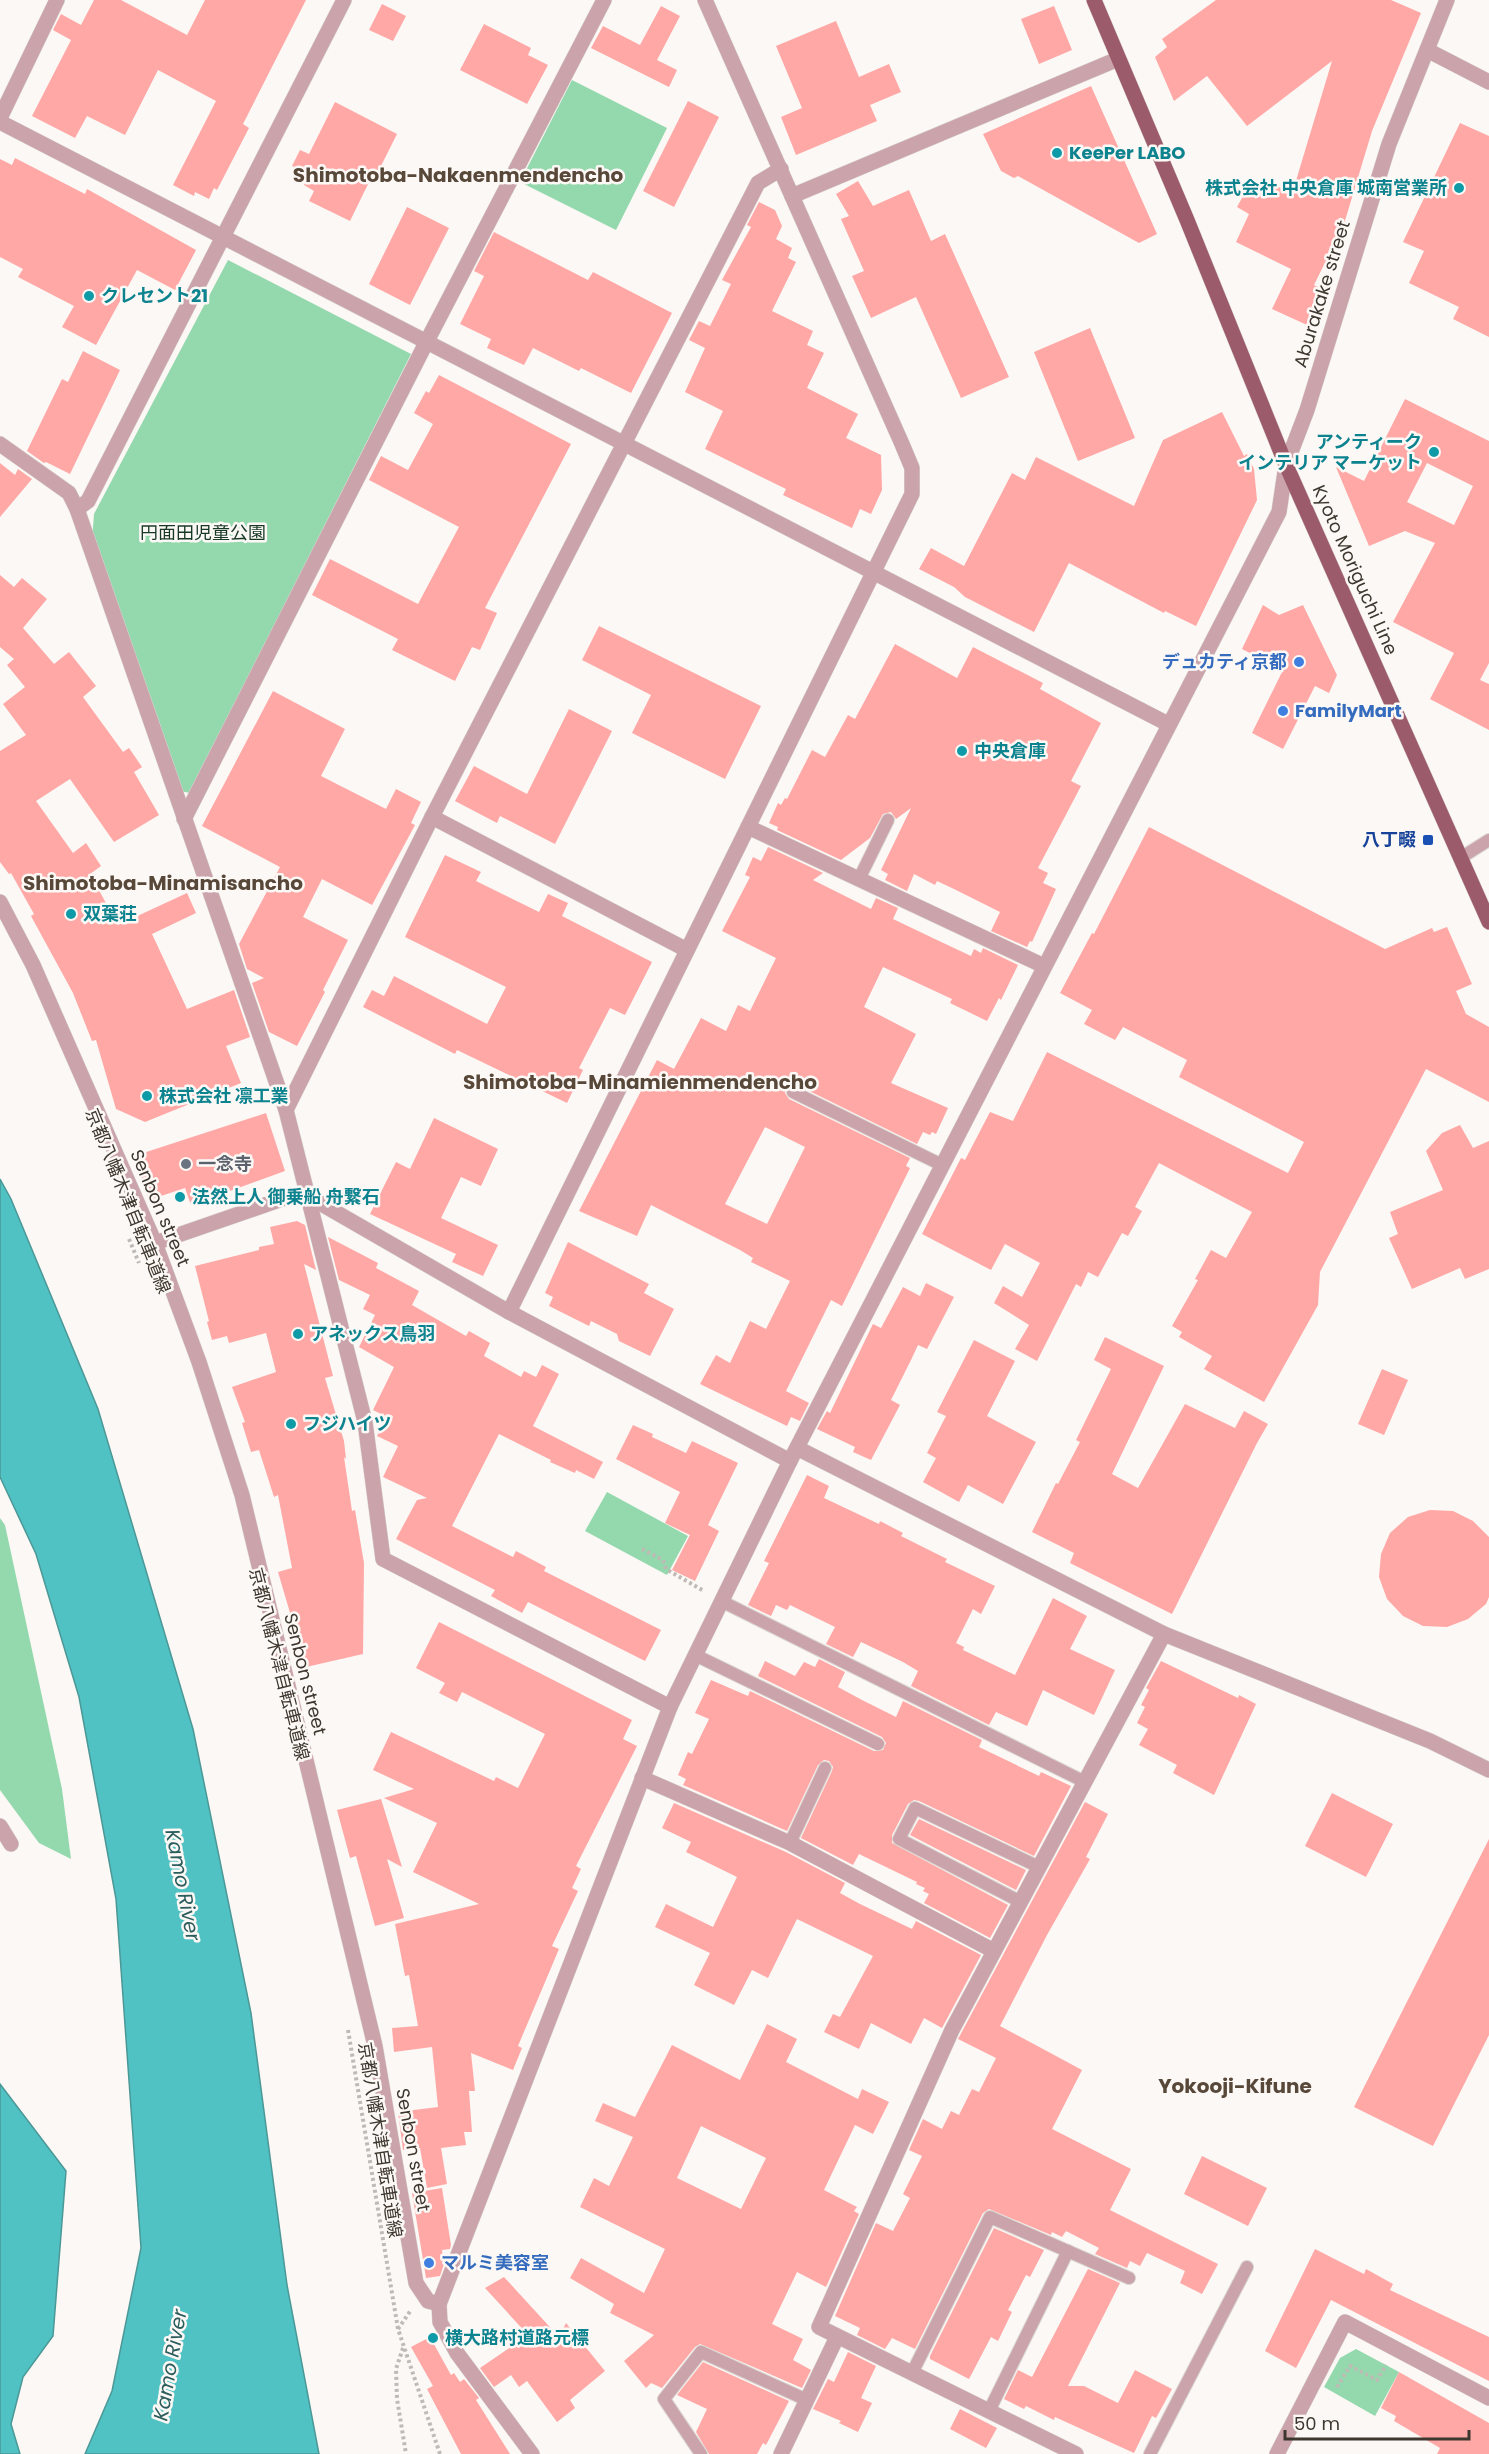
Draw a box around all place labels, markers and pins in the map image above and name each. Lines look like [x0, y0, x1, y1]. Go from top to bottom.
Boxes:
place label: KeePer LABO [1069, 140, 1185, 165]
marker: KeePer LABO [1050, 146, 1064, 160]
place label: 株式会社 中央倉庫 城南営業所 [1205, 175, 1447, 200]
marker: 株式会社 中央倉庫 城南営業所 [1452, 181, 1466, 195]
place label: クレセント21 [101, 283, 208, 308]
marker: クレセント21 [82, 289, 96, 303]
place label: アンティーク インテリア マーケット [1238, 429, 1422, 475]
marker: アンティーク インテリア マーケット [1427, 445, 1441, 459]
place label: デュカティ京都 [1162, 649, 1287, 674]
marker: デュカティ京都 [1292, 655, 1306, 669]
place label: FamilyMart [1295, 698, 1402, 723]
marker: FamilyMart [1276, 704, 1290, 718]
place label: 中央倉庫 [974, 738, 1046, 763]
marker: 中央倉庫 [955, 744, 969, 758]
place label: 八丁畷 [1362, 827, 1416, 852]
marker: 八丁畷 [1421, 833, 1435, 847]
place label: 双葉荘 [83, 901, 137, 926]
marker: 双葉荘 [64, 907, 78, 921]
place label: 株式会社 凛工業 [159, 1083, 289, 1108]
marker: 株式会社 凛工業 [140, 1089, 154, 1103]
place label: 一念寺 [198, 1151, 252, 1176]
marker: 一念寺 [179, 1157, 193, 1171]
place label: 法然上人 御乗船 舟繋石 [192, 1184, 380, 1209]
marker: 法然上人 御乗船 舟繋石 [173, 1190, 187, 1204]
place label: アネックス鳥羽 [310, 1321, 435, 1346]
marker: アネックス鳥羽 [291, 1327, 305, 1341]
place label: フジハイツ [303, 1411, 392, 1436]
marker: フジハイツ [284, 1417, 298, 1431]
place label: マルミ美容室 [441, 2250, 549, 2275]
marker: マルミ美容室 [422, 2256, 436, 2270]
place label: 横大路村道路元標 [445, 2325, 589, 2350]
marker: 横大路村道路元標 [426, 2331, 440, 2345]

